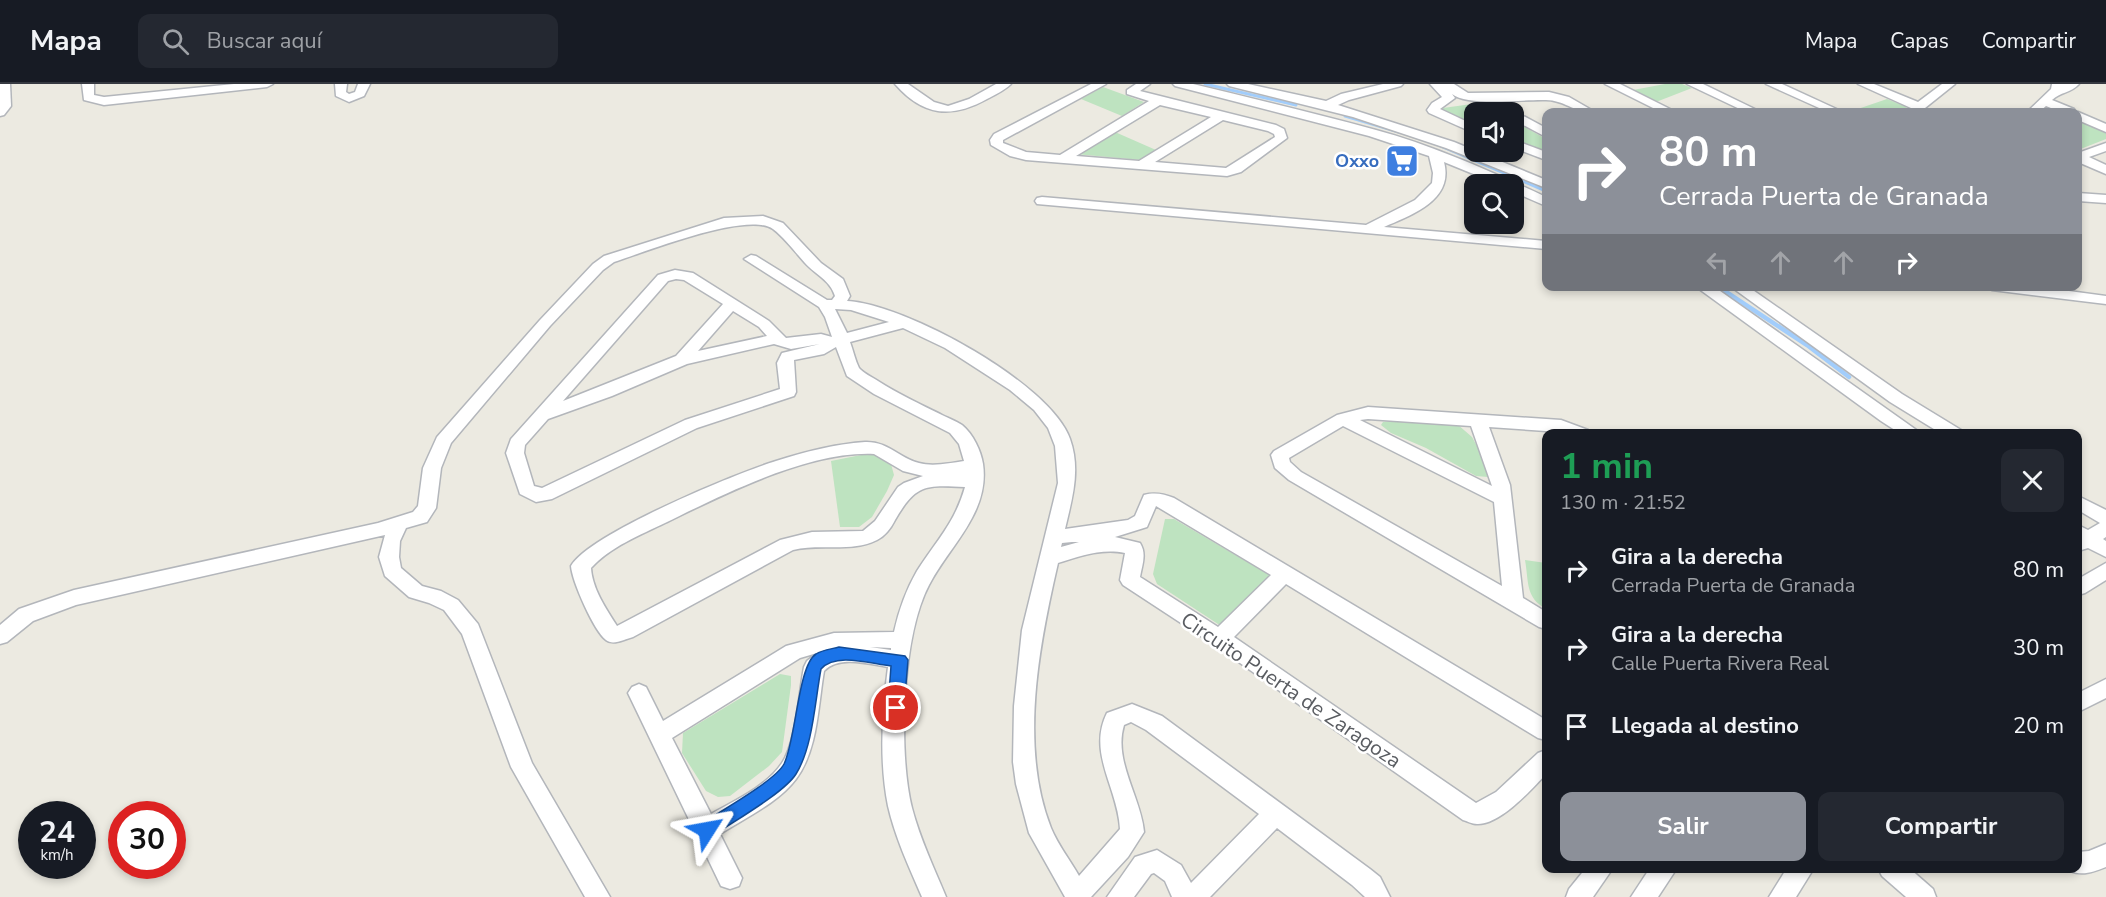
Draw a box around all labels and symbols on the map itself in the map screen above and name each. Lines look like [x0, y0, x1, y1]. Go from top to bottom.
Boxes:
supermarket icon: Oxxo [1384, 143, 1420, 179]
place label: Oxxo [1335, 149, 1379, 173]
street label: Circuito Puerta de Zaragoza [1175, 606, 1407, 774]
pin [870, 682, 921, 733]
position arrow [675, 798, 739, 862]
speed limit sign: 30 [108, 801, 186, 879]

